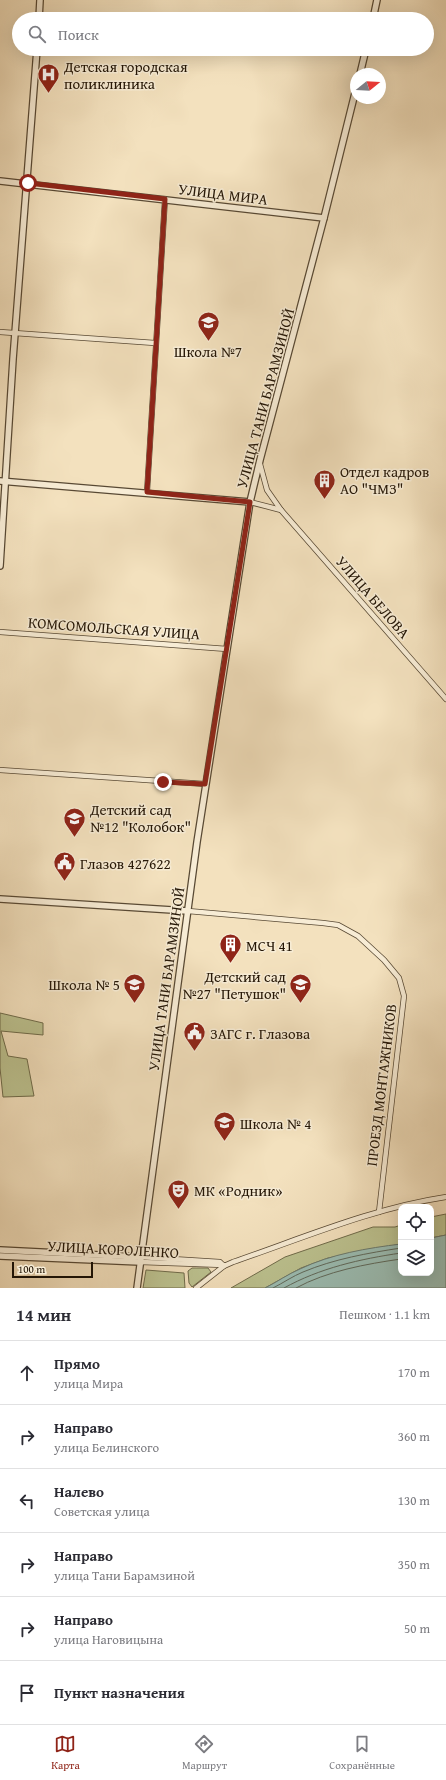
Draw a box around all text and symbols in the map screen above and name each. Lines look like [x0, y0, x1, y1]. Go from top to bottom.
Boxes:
search box [12, 12, 434, 56]
icon: search [26, 23, 48, 45]
text: Поиск [58, 24, 99, 45]
place label: Детская городская поликлиника [63, 56, 188, 94]
hospital icon: Детская городская поликлиника [35, 62, 61, 95]
north arrow [350, 68, 386, 104]
route start [19, 174, 37, 192]
street label: УЛИЦА МИРА [177, 178, 269, 210]
street label: УЛИЦА ТАНИ БАРАМЗИНОЙ [231, 306, 299, 490]
school or university icon: Школа №7 [195, 309, 221, 342]
place label: Школа №7 [174, 341, 242, 362]
place label: Отдел кадров АО "ЧМЗ" [340, 461, 429, 499]
building icon: Отдел кадров АО "ЧМЗ" [312, 467, 338, 500]
street label: УЛИЦА БЕЛОВА [331, 551, 415, 643]
street label: КОМСОМОЛЬСКАЯ УЛИЦА [27, 612, 201, 644]
route end [154, 773, 172, 791]
place label: Детский сад №12 "Колобок" [89, 799, 191, 837]
school or university icon: Детский сад №12 "Колобок" [61, 805, 87, 838]
public building icon: Глазов 427622 [52, 850, 78, 883]
place label: Глазов 427622 [80, 853, 171, 874]
street label: УЛИЦА ТАНИ БАРАМЗИНОЙ [143, 886, 189, 1072]
building icon: МСЧ 41 [217, 932, 243, 965]
place label: МСЧ 41 [246, 935, 293, 956]
place label: Детский сад №27 "Петушок" [182, 966, 286, 1004]
school or university icon: Школа № 5 [122, 971, 148, 1004]
school or university icon: Детский сад №27 "Петушок" [288, 972, 314, 1005]
place label: Школа № 5 [49, 974, 120, 995]
street label: ПРОЕЗД МОНТАЖНИКОВ [361, 1003, 401, 1167]
public building icon: ЗАГС г. Глазова [181, 1020, 207, 1053]
place label: ЗАГС г. Глазова [210, 1023, 311, 1044]
school or university icon: Школа № 4 [211, 1110, 237, 1143]
place label: Школа № 4 [240, 1113, 311, 1134]
theatre icon: МК «Родник» [166, 1177, 192, 1210]
place label: МК «Родник» [194, 1180, 283, 1201]
map controls [398, 1204, 434, 1276]
button: locate [398, 1204, 434, 1240]
street label: УЛИЦА КОРОЛЕНКО [47, 1235, 179, 1263]
button: layers [398, 1240, 434, 1276]
scale bar [12, 1260, 93, 1279]
text: 100 m [18, 1261, 45, 1277]
text: 14 мин [16, 1302, 71, 1327]
text: Пешком · 1.1 km [339, 1305, 430, 1324]
text: Прямо [54, 1353, 100, 1374]
icon: ahead [16, 1362, 38, 1384]
text: 170 m [398, 1363, 430, 1382]
text: улица Мира [54, 1374, 123, 1393]
text: Направо [54, 1417, 113, 1438]
icon: right [16, 1426, 38, 1448]
text: 360 m [398, 1427, 430, 1446]
text: улица Белинского [54, 1438, 159, 1457]
text: Налево [54, 1481, 104, 1502]
icon: left [16, 1490, 38, 1512]
text: 130 m [398, 1491, 430, 1510]
text: Советская улица [54, 1502, 150, 1521]
text: Направо [54, 1545, 113, 1566]
icon: right [16, 1554, 38, 1576]
text: 350 m [398, 1555, 430, 1574]
text: улица Тани Барамзиной [54, 1566, 195, 1585]
text: Направо [54, 1609, 113, 1630]
icon: right [16, 1618, 38, 1640]
text: 50 m [404, 1619, 430, 1638]
text: улица Наговицына [54, 1630, 163, 1649]
icon: arrive [16, 1682, 38, 1704]
text: Пункт назначения [54, 1682, 185, 1703]
tab: Карта [51, 1733, 80, 1773]
tab: Маршрут [182, 1733, 227, 1773]
tab: Сохранённые [329, 1733, 395, 1773]

